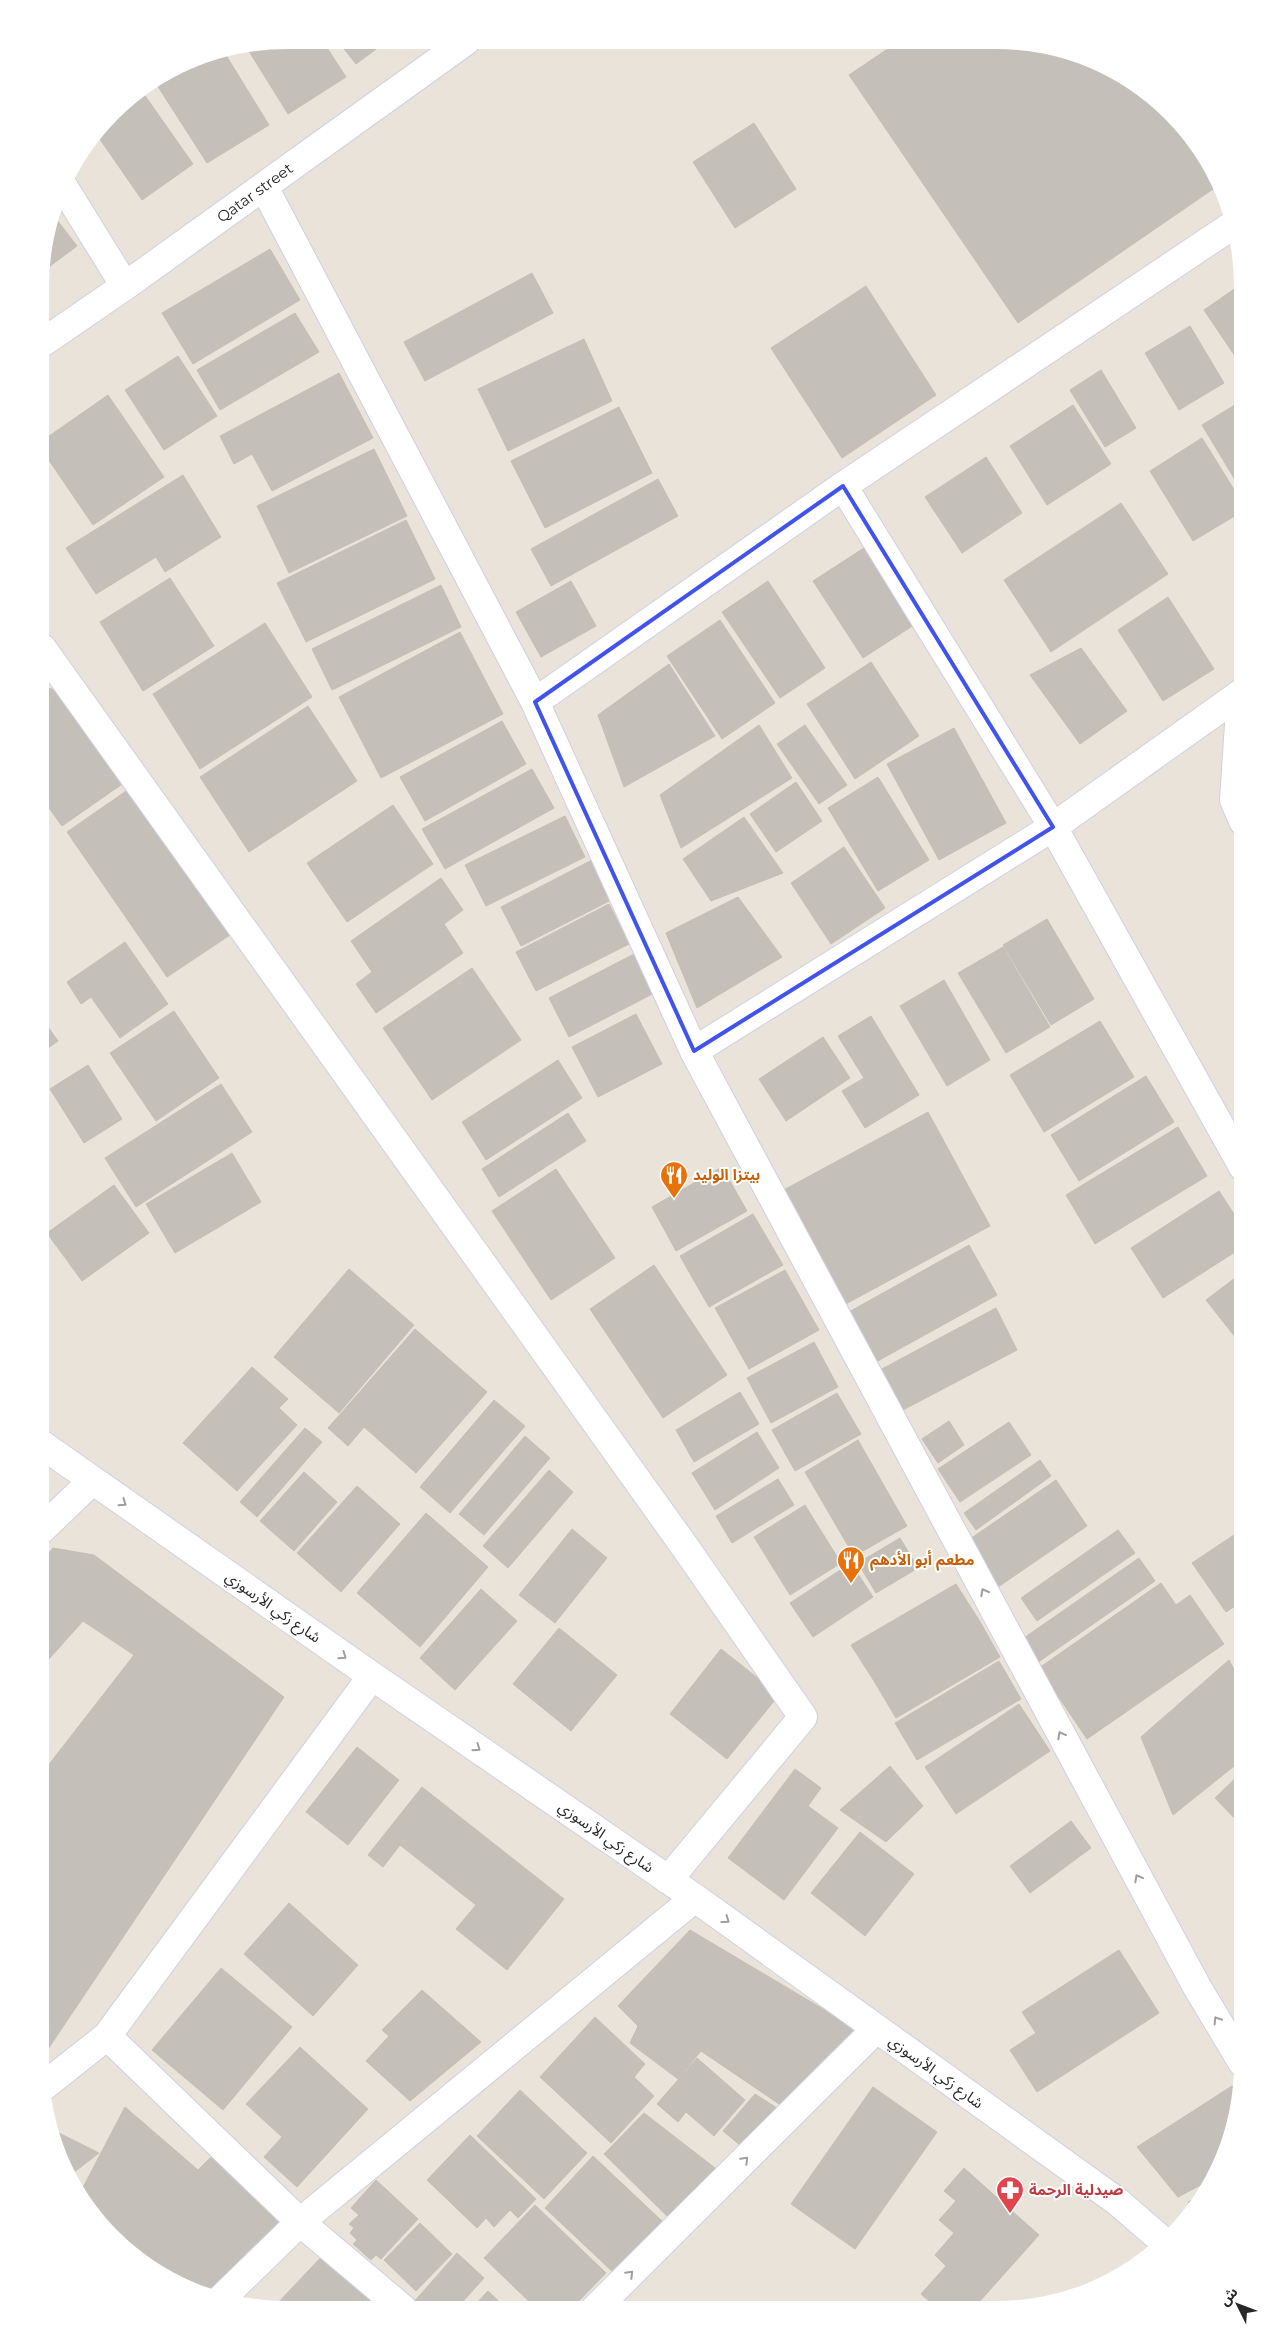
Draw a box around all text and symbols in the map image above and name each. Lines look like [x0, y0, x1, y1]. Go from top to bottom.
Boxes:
street label: Qatar street [213, 159, 296, 227]
restaurant icon: بيتزا الوليد [659, 1160, 689, 1199]
place label: بيتزا الوليد [693, 1165, 760, 1184]
one-way arrow [118, 1497, 127, 1506]
restaurant icon: مطعم أبو الأدهم [836, 1545, 866, 1584]
place label: مطعم أبو الأدهم [870, 1550, 974, 1571]
street label: شارع زكي الأرسوزي [220, 1567, 325, 1649]
one-way arrow [981, 1588, 991, 1597]
one-way arrow [337, 1650, 347, 1659]
one-way arrow [1057, 1731, 1067, 1740]
one-way arrow [471, 1742, 480, 1751]
street label: شارع زكي الأرسوزي [553, 1797, 658, 1879]
one-way arrow [1134, 1874, 1144, 1883]
one-way arrow [720, 1914, 729, 1923]
one-way arrow [1214, 2017, 1223, 2026]
street label: شارع زكي الأرسوزي [884, 2031, 988, 2115]
one-way arrow [739, 2157, 748, 2166]
pharmacy icon: صيدلية الرحمة [995, 2175, 1025, 2214]
place label: صيدلية الرحمة [1029, 2180, 1124, 2199]
one-way arrow [624, 2271, 633, 2280]
north arrow [1213, 2280, 1263, 2330]
text: ش [1215, 2283, 1241, 2309]

